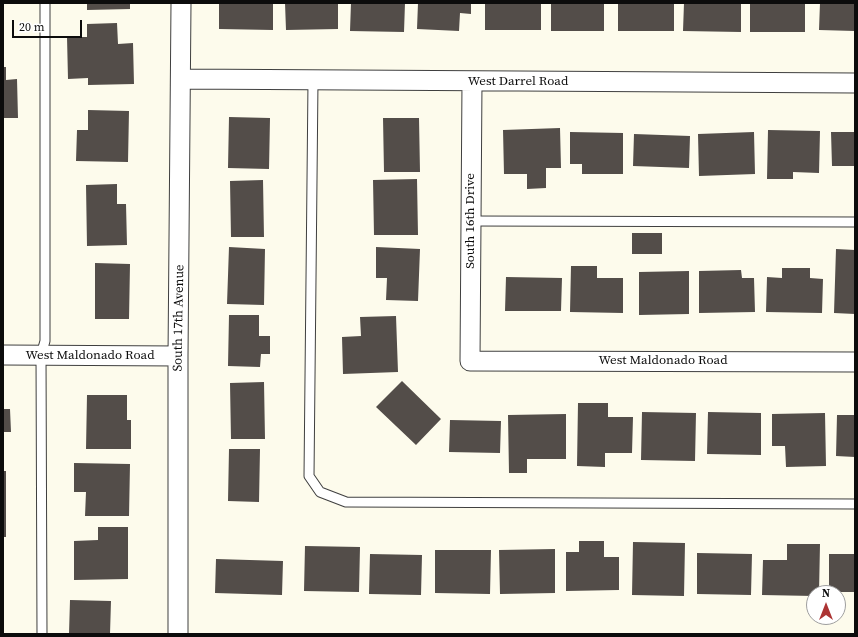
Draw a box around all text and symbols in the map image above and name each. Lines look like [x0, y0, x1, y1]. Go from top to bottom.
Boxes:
scale bar [14, 12, 84, 38]
text: 20 m [19, 19, 45, 35]
street label: West Darrel Road [468, 74, 568, 90]
street label: South 16th Drive [463, 173, 479, 269]
street label: South 17th Avenue [170, 264, 188, 372]
street label: West Maldonado Road [25, 348, 155, 364]
street label: West Maldonado Road [598, 353, 728, 369]
north arrow [806, 585, 846, 625]
text: N [822, 586, 830, 601]

